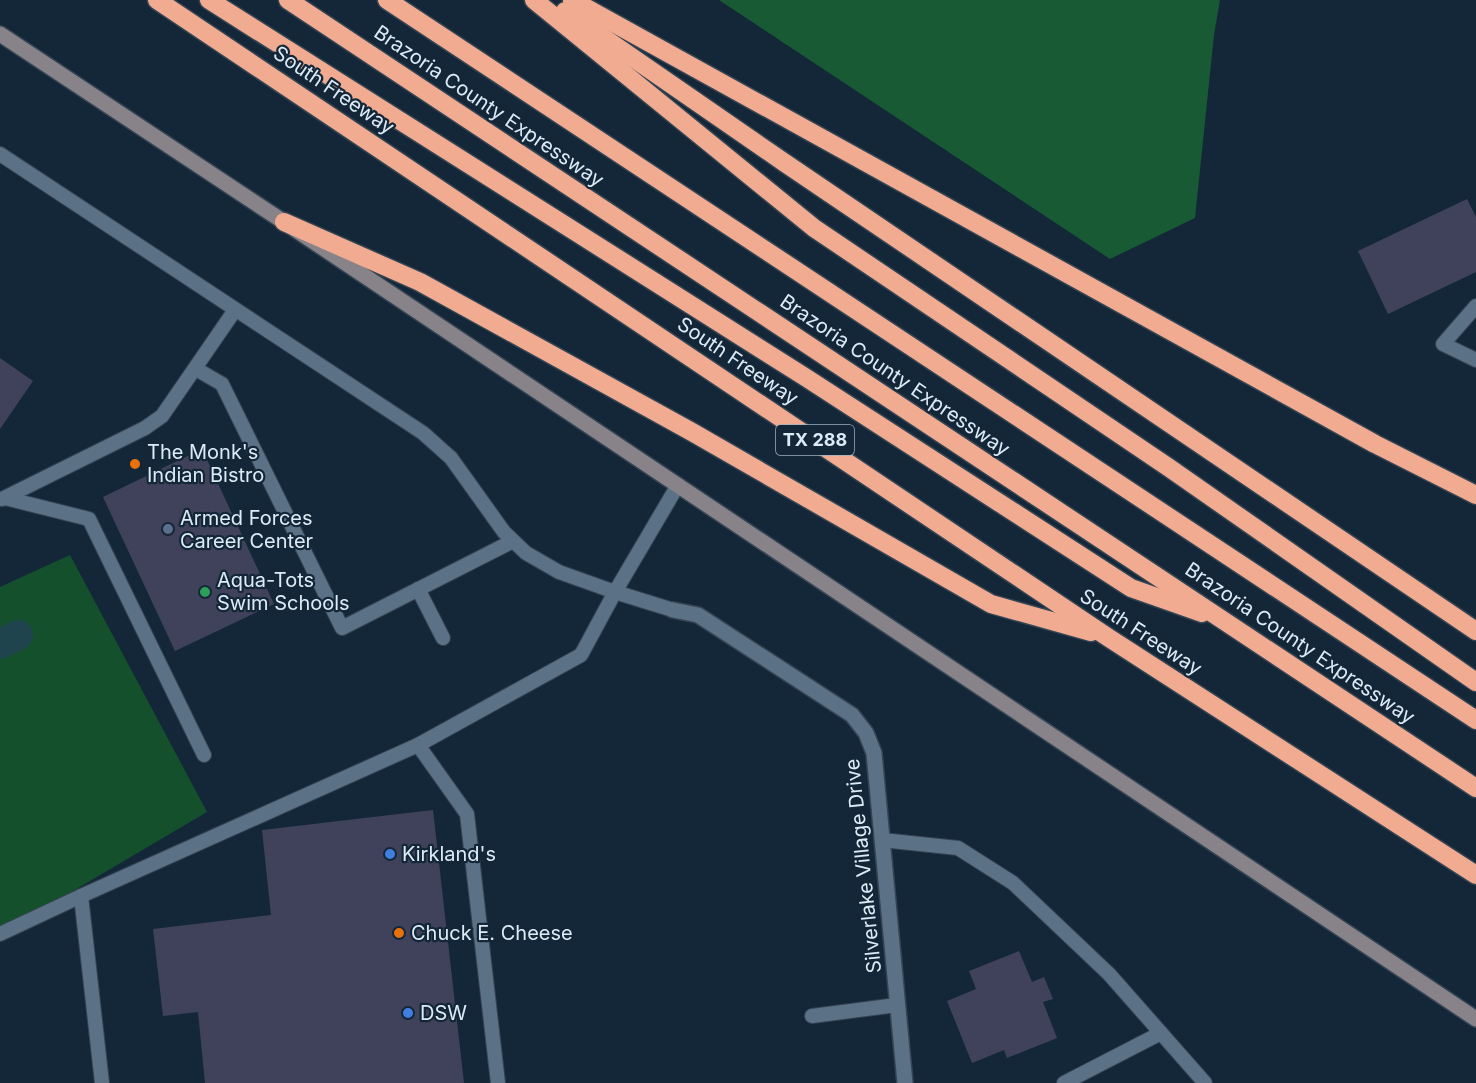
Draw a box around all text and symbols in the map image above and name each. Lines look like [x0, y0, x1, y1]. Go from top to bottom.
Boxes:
street label: Brazoria County Expressway [370, 20, 608, 192]
street label: South Freeway [269, 41, 399, 139]
street label: Brazoria County Expressway [776, 289, 1014, 461]
street label: South Freeway [673, 312, 803, 410]
road number: TX 288 [776, 425, 854, 455]
place label: The Monk's Indian Bistro [147, 440, 264, 487]
marker: The Monk's Indian Bistro [128, 457, 142, 471]
place label: Armed Forces Career Center [180, 506, 314, 553]
marker: Armed Forces Career Center [161, 522, 175, 536]
street label: Brazoria County Expressway [1181, 557, 1419, 729]
place label: Aqua-Tots Swim Schools [217, 568, 350, 615]
street label: South Freeway [1076, 584, 1206, 680]
marker: Aqua-Tots Swim Schools [198, 585, 212, 599]
street label: Silverlake Village Drive [840, 758, 886, 974]
place label: Kirkland's [402, 842, 496, 866]
marker: Kirkland's [383, 847, 397, 861]
place label: Chuck E. Cheese [411, 921, 573, 945]
marker: Chuck E. Cheese [392, 926, 406, 940]
place label: DSW [420, 1001, 467, 1025]
marker: DSW [401, 1006, 415, 1020]

